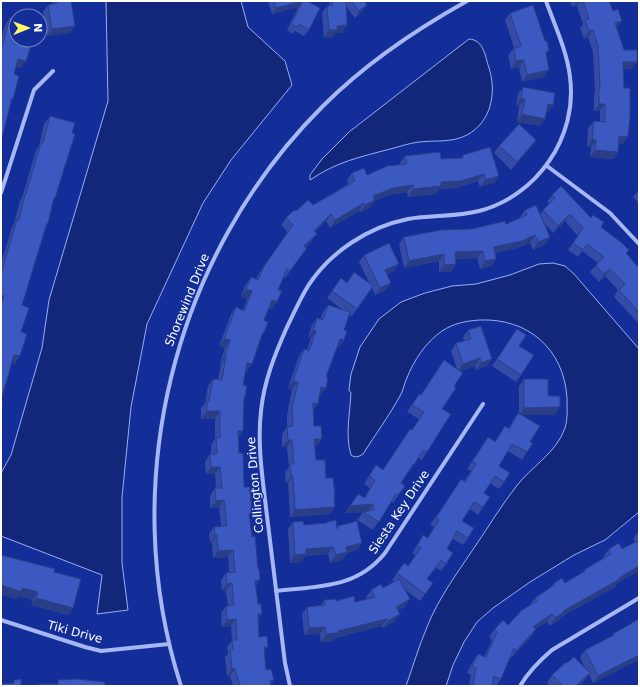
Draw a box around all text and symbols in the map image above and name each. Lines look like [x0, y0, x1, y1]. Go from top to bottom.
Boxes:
north arrow [8, 8, 48, 48]
text: N [31, 23, 44, 33]
street label: Shorewind Drive [162, 252, 212, 348]
street label: Collington Drive [244, 436, 266, 534]
street label: Siesta Key Drive [366, 467, 432, 557]
street label: Tiki Drive [45, 618, 104, 646]

